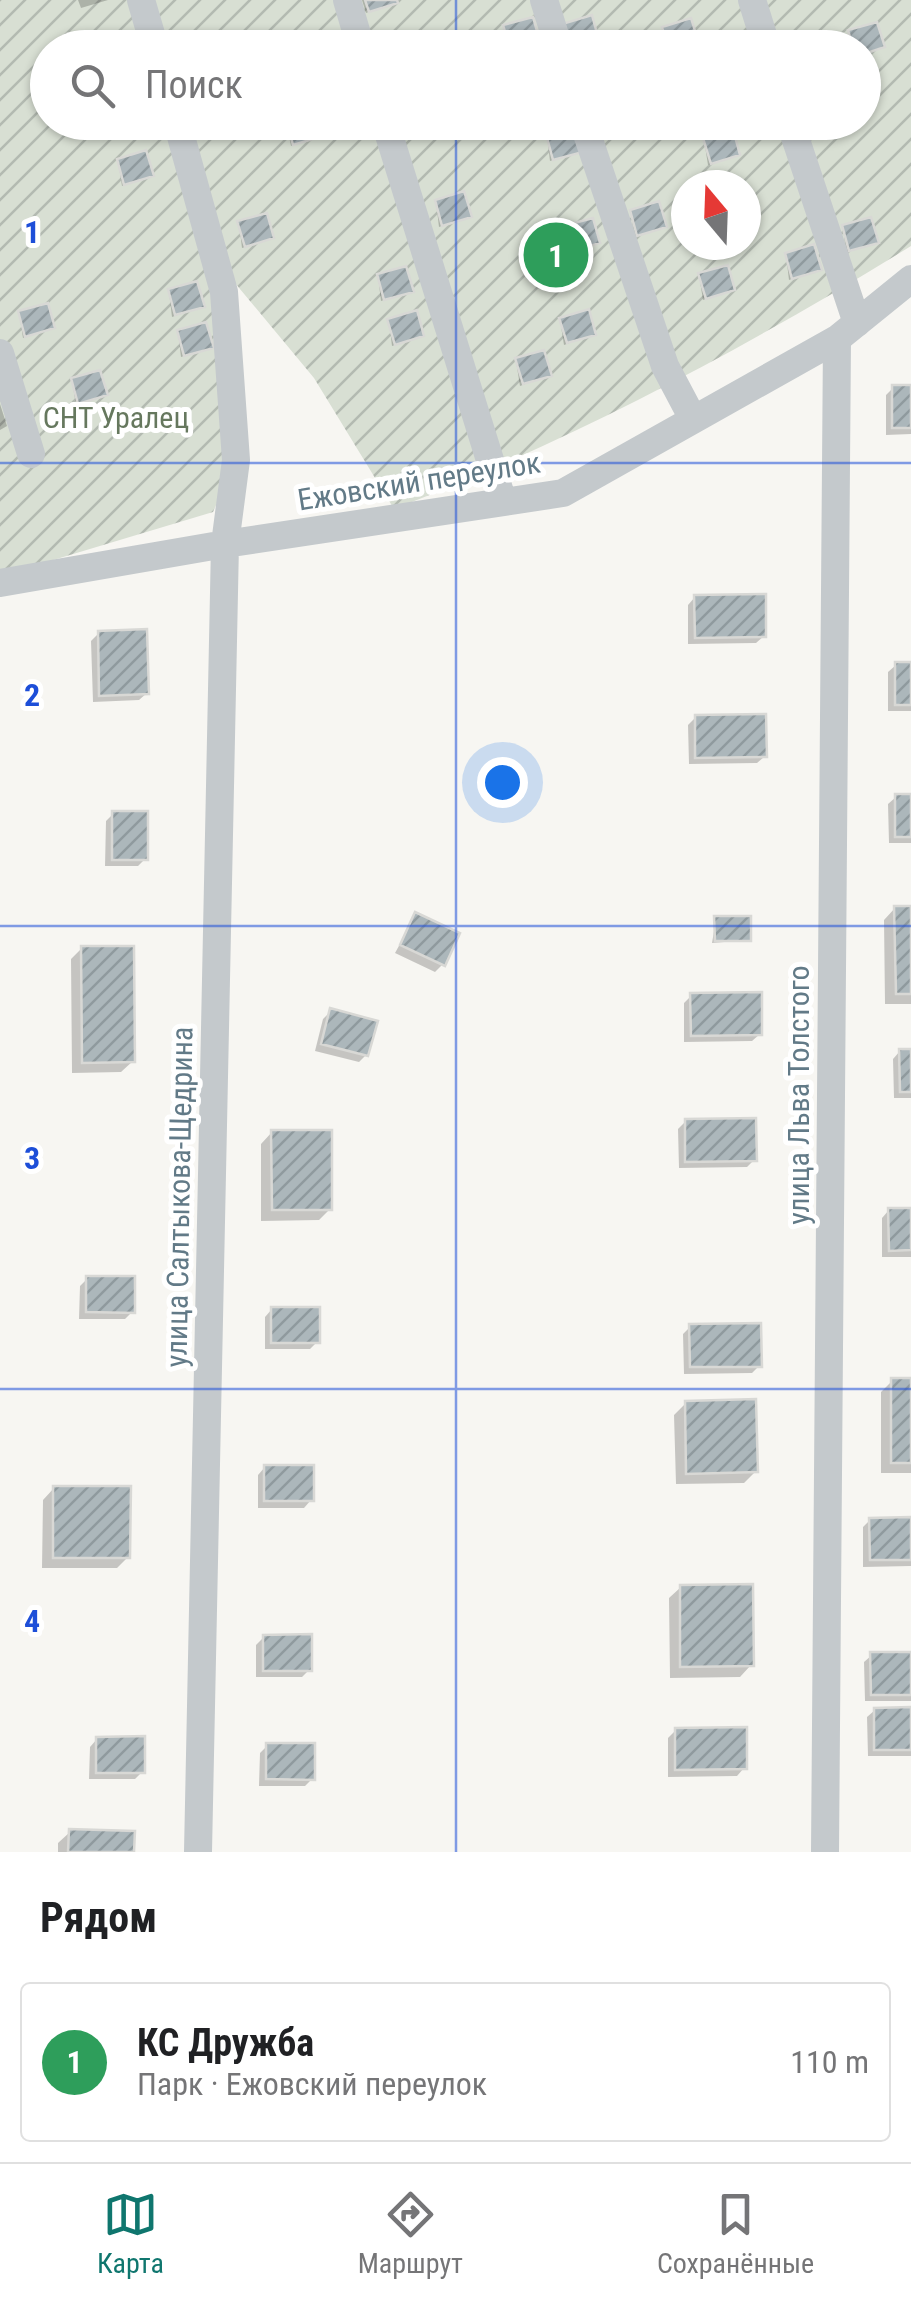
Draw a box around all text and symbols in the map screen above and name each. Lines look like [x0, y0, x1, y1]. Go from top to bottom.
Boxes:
search box [30, 30, 881, 140]
icon: search [65, 58, 120, 113]
text: Поиск [145, 63, 243, 107]
north arrow [671, 170, 761, 260]
text: 1 [24, 213, 40, 251]
pin: 1 [524, 218, 588, 292]
park label: СНТ Уралец [43, 400, 189, 435]
street label: Ежовский переулок [295, 445, 543, 517]
text: 2 [24, 676, 40, 714]
your location [477, 757, 528, 808]
street label: улица Льва Толстого [781, 965, 816, 1225]
street label: улица Салтыкова-Щедрина [159, 1026, 199, 1368]
text: 3 [24, 1139, 40, 1177]
text: 4 [24, 1602, 40, 1640]
text: Рядом [40, 1893, 157, 1942]
text: КС Дружба [137, 2021, 314, 2065]
text: 1 [66, 2043, 83, 2081]
text: 110 m [790, 2043, 869, 2081]
text: Парк · Ежовский переулок [137, 2065, 487, 2103]
tab: Карта [97, 2187, 164, 2280]
tab: Маршрут [358, 2187, 463, 2280]
tab: Сохранённые [657, 2187, 814, 2280]

